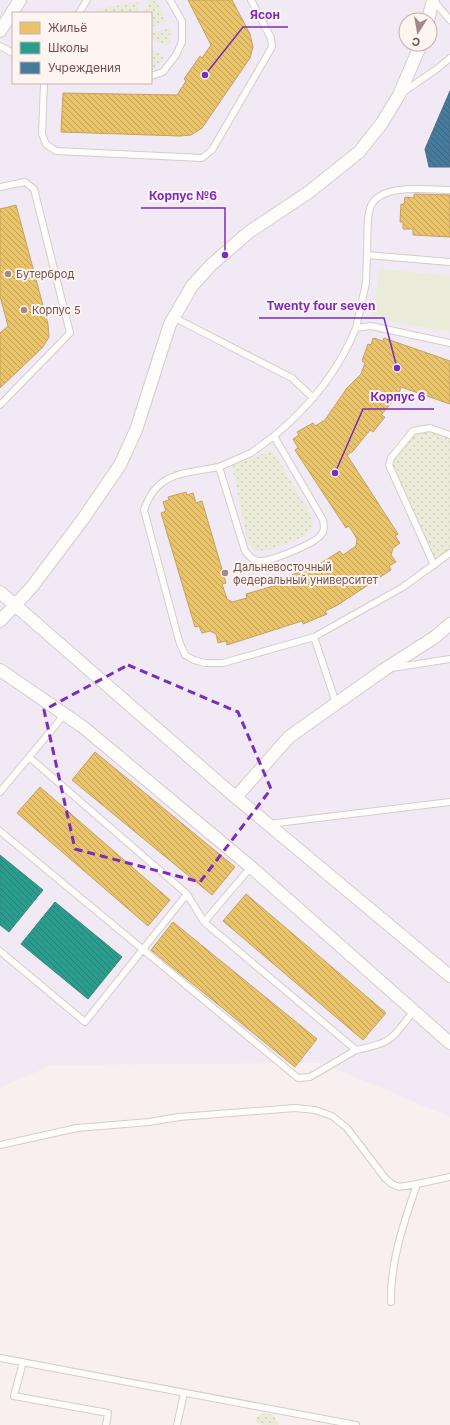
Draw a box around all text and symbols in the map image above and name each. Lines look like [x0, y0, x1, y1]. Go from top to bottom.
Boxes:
callout: Ясон [243, 3, 288, 27]
text: Ясон [250, 7, 280, 22]
legend [12, 12, 152, 84]
north arrow [398, 12, 438, 52]
text: Жильё [48, 20, 87, 35]
text: С [411, 34, 421, 49]
text: Школы [48, 40, 89, 55]
text: Учреждения [48, 60, 121, 75]
callout: Корпус №6 [141, 184, 225, 208]
text: Корпус №6 [149, 188, 217, 203]
place label: Бутерброд [16, 267, 74, 281]
marker: Бутерброд [3, 269, 13, 279]
callout: Twenty four seven [259, 294, 384, 318]
text: Twenty four seven [267, 298, 375, 313]
place label: Корпус 5 [32, 303, 81, 317]
marker: Корпус 5 [19, 305, 29, 315]
callout: Корпус 6 [363, 385, 434, 409]
text: Корпус 6 [371, 389, 426, 404]
place label: Дальневосточный федеральный университет [233, 560, 379, 587]
marker: Дальневосточный федеральный университет [220, 568, 230, 578]

